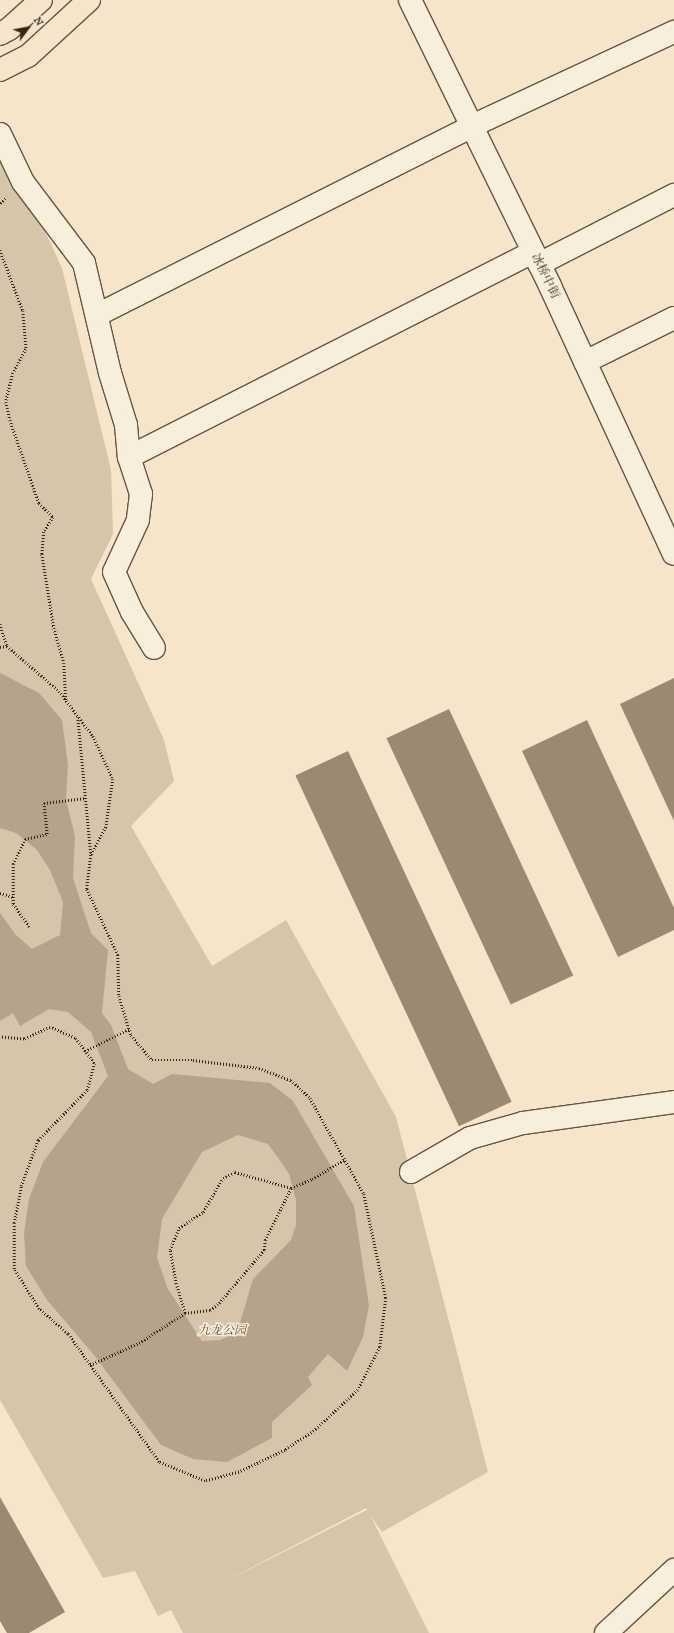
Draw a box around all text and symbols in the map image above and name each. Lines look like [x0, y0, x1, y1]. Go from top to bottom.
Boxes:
north arrow [8, 8, 48, 48]
text: N [31, 14, 46, 28]
street label: 冰桥中街 [528, 251, 562, 301]
park label: 九龙公园 [198, 1324, 246, 1338]

